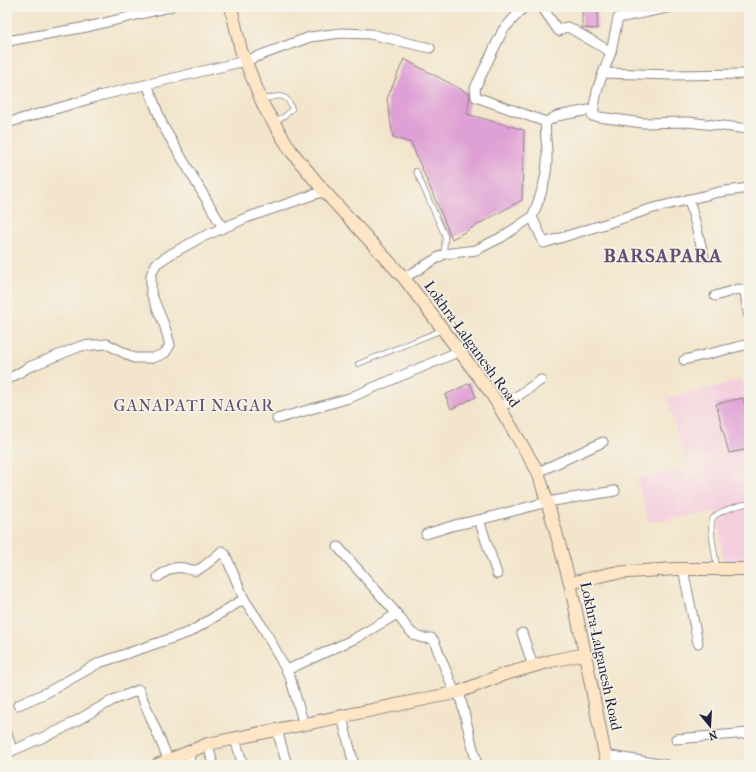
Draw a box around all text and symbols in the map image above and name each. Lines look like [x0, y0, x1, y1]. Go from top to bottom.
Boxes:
district label: BARSAPARA [604, 245, 722, 267]
street label: Lokhra-Lalganesh Road [420, 277, 524, 411]
district label: GANAPATI NAGAR [113, 395, 275, 415]
street label: Lokhra-Lalganesh Road [576, 580, 626, 733]
north arrow [690, 706, 730, 746]
text: N [706, 728, 719, 743]

